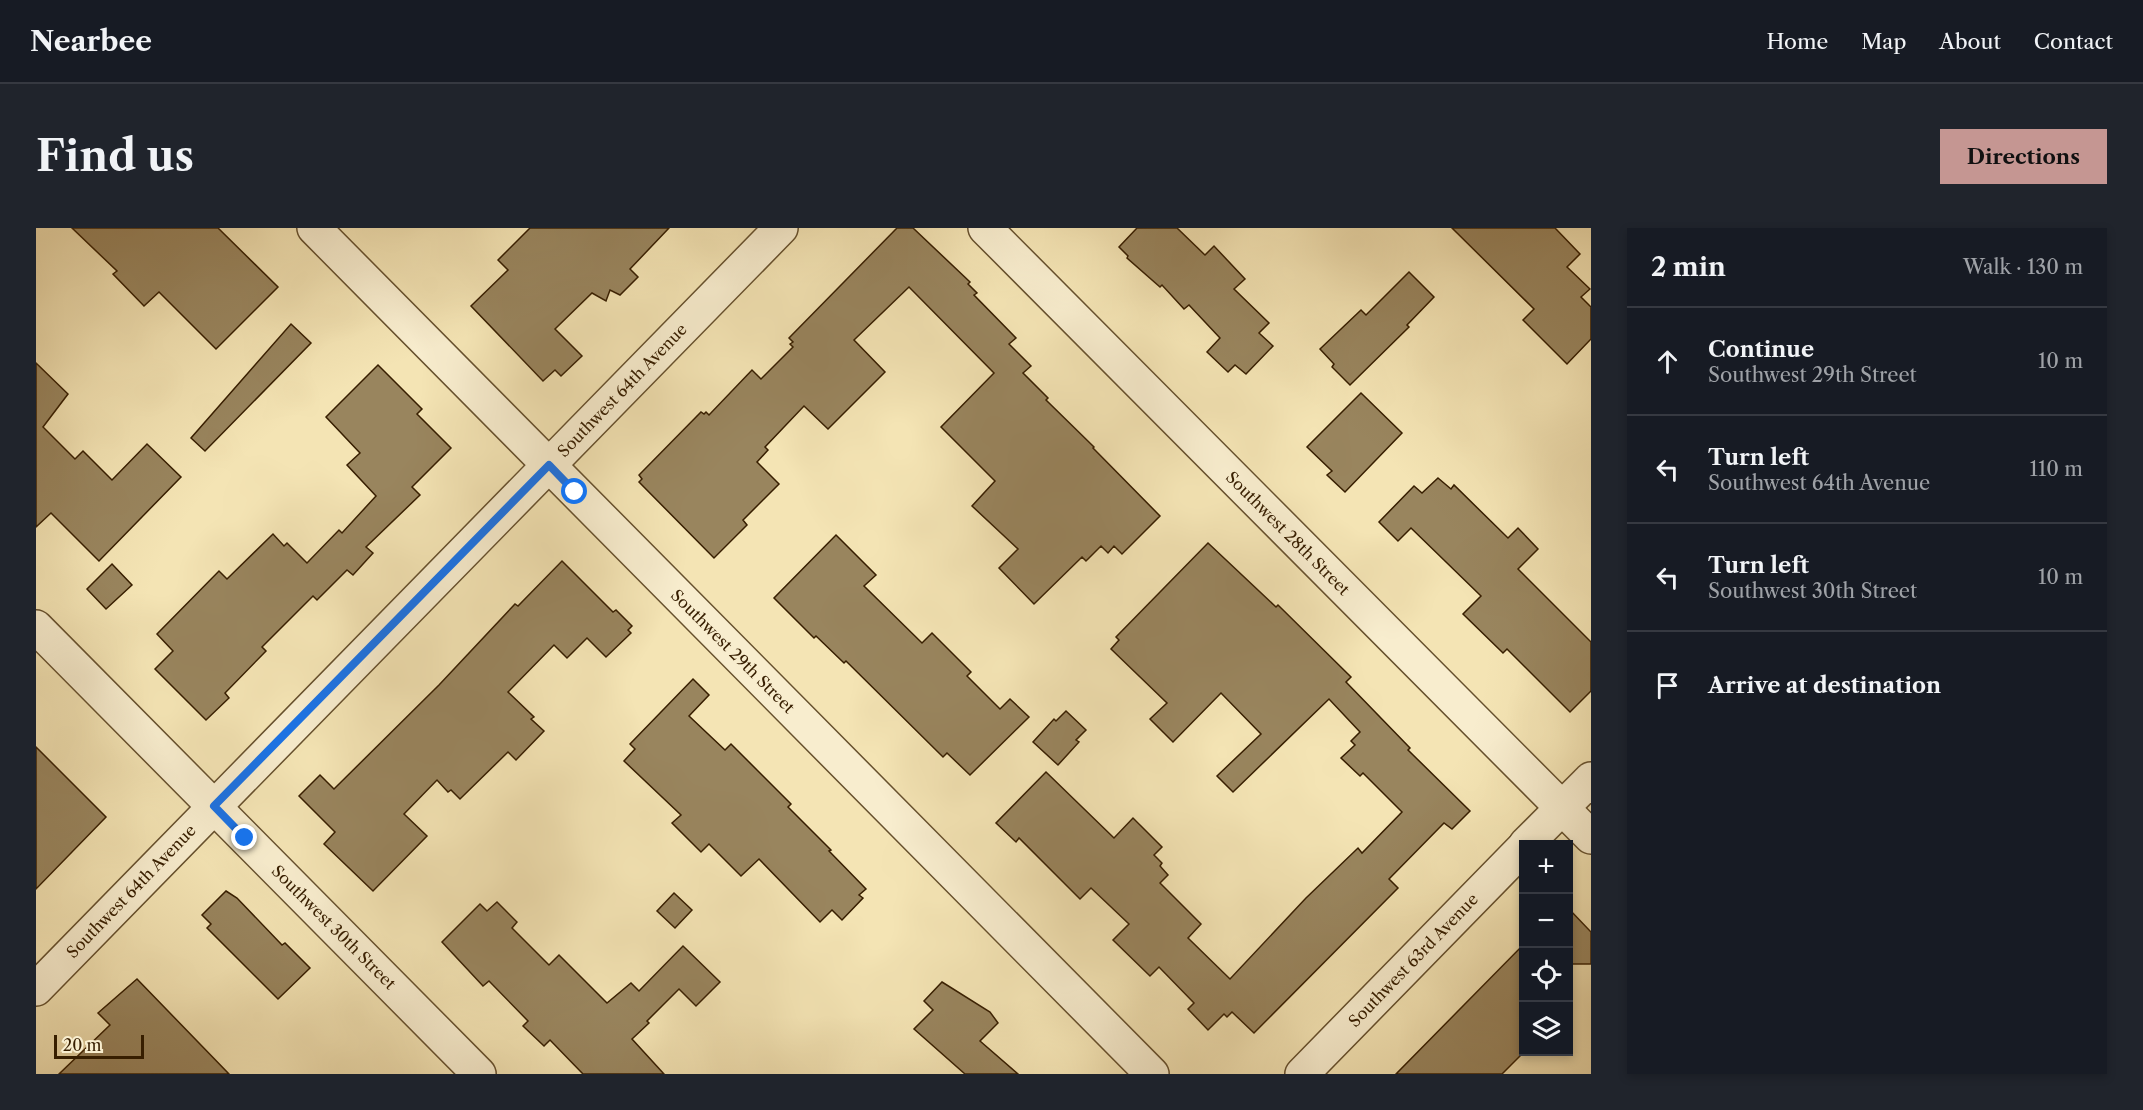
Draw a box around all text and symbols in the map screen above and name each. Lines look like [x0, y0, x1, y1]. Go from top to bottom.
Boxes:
text: Nearbee [30, 24, 152, 58]
text: Home [1767, 29, 1828, 54]
text: Map [1861, 29, 1906, 54]
text: About [1939, 29, 2001, 54]
text: Contact [2034, 29, 2113, 54]
button: Directions [1940, 129, 2107, 184]
text: Find us [36, 130, 194, 182]
text: 2 min [1651, 251, 1726, 283]
text: Walk · 130 m [1963, 255, 2083, 279]
street label: Southwest 64th Avenue [553, 319, 691, 461]
text: Continue [1708, 336, 1814, 363]
icon: ahead [1651, 345, 1684, 378]
text: 10 m [2038, 349, 2083, 373]
text: Southwest 29th Street [1708, 363, 1917, 387]
text: Turn left [1708, 444, 1809, 471]
icon: left [1651, 453, 1684, 486]
text: 110 m [2030, 457, 2083, 481]
street label: Southwest 28th Street [1222, 467, 1354, 599]
text: Southwest 64th Avenue [1708, 471, 1930, 495]
route start [561, 478, 587, 504]
text: Turn left [1708, 552, 1809, 579]
icon: left [1651, 561, 1684, 594]
text: 10 m [2038, 565, 2083, 589]
text: Southwest 30th Street [1708, 579, 1917, 603]
street label: Southwest 29th Street [667, 585, 799, 717]
icon: arrive [1651, 669, 1684, 702]
text: Arrive at destination [1708, 672, 1941, 699]
street label: Southwest 64th Avenue [62, 820, 200, 962]
route end [231, 824, 257, 850]
map controls [1519, 840, 1573, 1056]
button: + [1519, 840, 1573, 894]
street label: Southwest 30th Street [268, 861, 400, 993]
street label: Southwest 63rd Avenue [1344, 889, 1482, 1031]
button: − [1519, 894, 1573, 948]
button: locate [1519, 948, 1573, 1002]
button: layers [1519, 1002, 1573, 1056]
scale bar [54, 1032, 144, 1060]
text: 20 m [63, 1035, 102, 1055]

